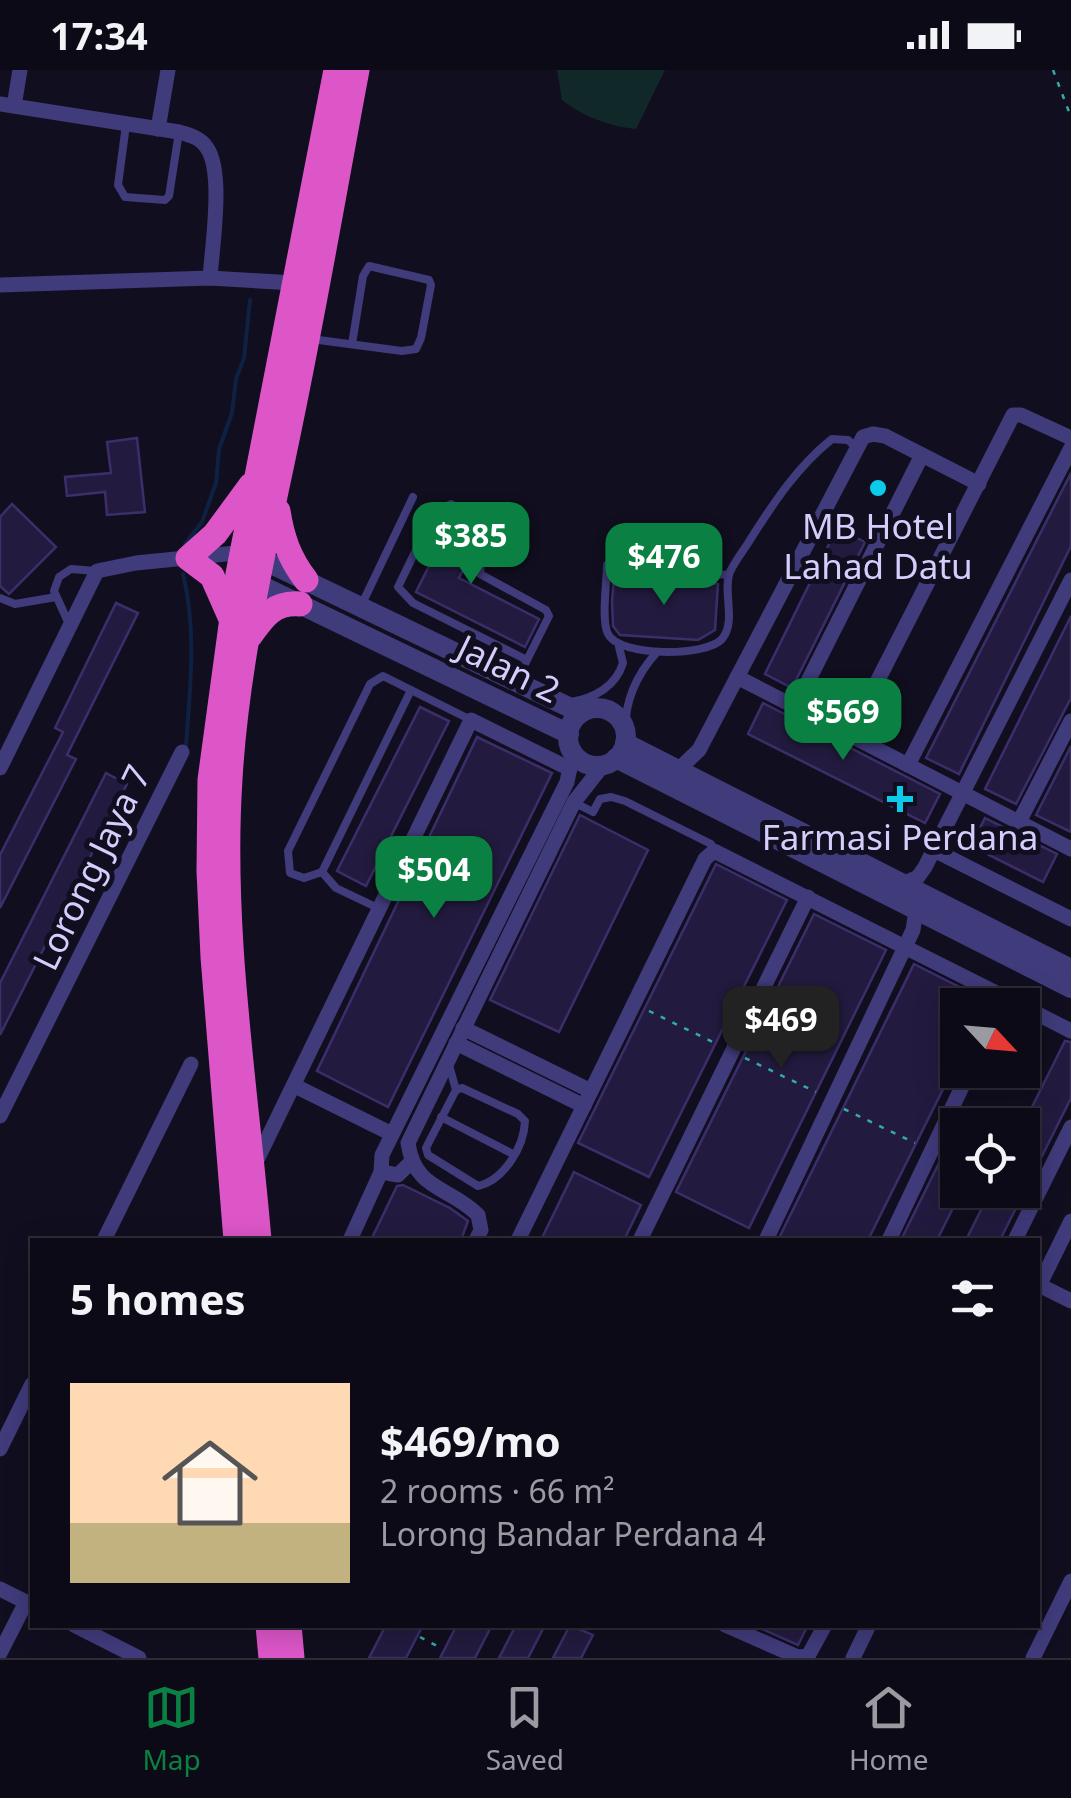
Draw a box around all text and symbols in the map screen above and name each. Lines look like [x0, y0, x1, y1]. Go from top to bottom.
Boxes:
text: 17:34 [50, 9, 148, 61]
marker: MB Hotel Lahad Datu [867, 477, 889, 499]
pin: $385 [412, 502, 530, 587]
place label: MB Hotel Lahad Datu [783, 502, 973, 589]
text: $385 [434, 513, 508, 556]
pin: $476 [605, 523, 723, 608]
text: $476 [627, 534, 701, 577]
street label: Jalan 2 [447, 622, 568, 713]
pin: $569 [784, 678, 902, 763]
text: $569 [806, 689, 880, 732]
street label: Lorong Jaya 7 [21, 757, 161, 977]
marker: Farmasi Perdana [889, 788, 911, 810]
place label: Farmasi Perdana [762, 813, 1038, 860]
pin: $504 [375, 836, 493, 921]
text: $504 [397, 847, 471, 890]
pin: $469 [722, 986, 840, 1071]
north arrow [940, 988, 1040, 1088]
map controls [940, 988, 1040, 1208]
text: $469 [744, 997, 818, 1040]
button: locate [940, 1108, 1040, 1208]
text: 5 homes [70, 1270, 246, 1327]
icon: filters [945, 1271, 1000, 1326]
text: $469/mo [380, 1412, 561, 1469]
icon: home [150, 1423, 270, 1543]
text: 2 rooms · 66 m² [380, 1469, 614, 1512]
text: Lorong Bandar Perdana 4 [380, 1512, 766, 1555]
tab: Map [142, 1680, 201, 1778]
tab: Saved [486, 1680, 564, 1778]
tab: Home [849, 1680, 929, 1778]

